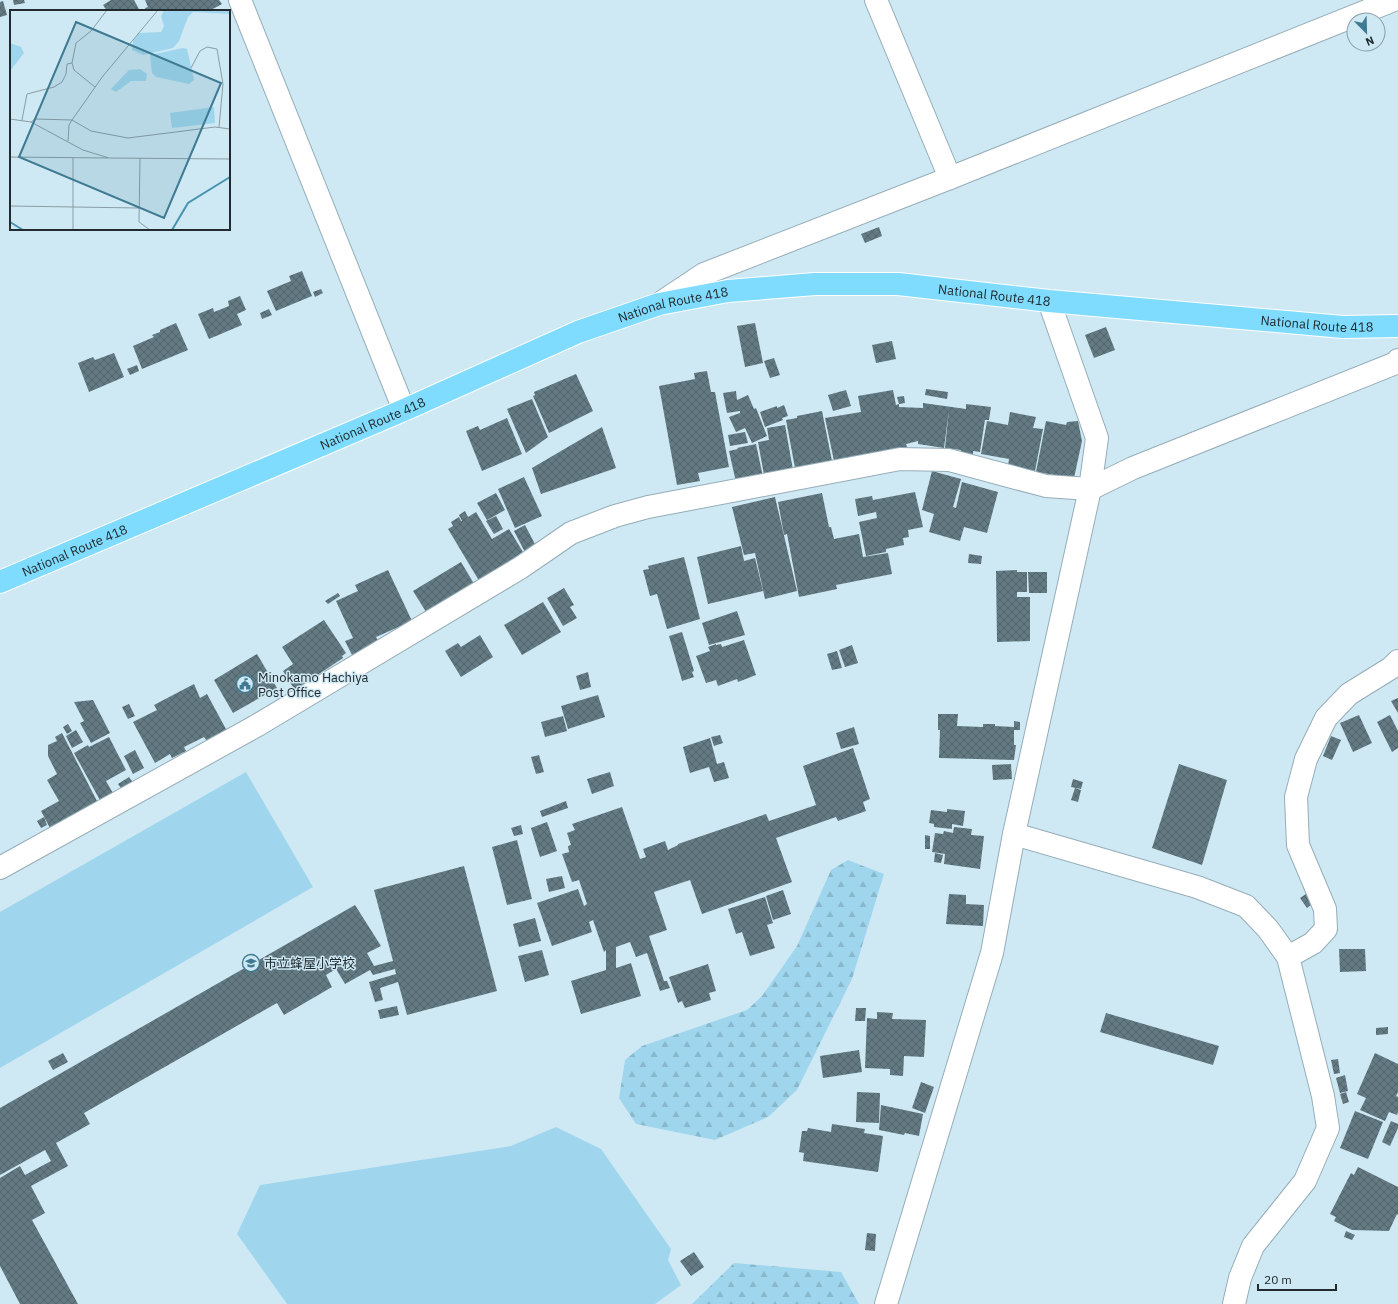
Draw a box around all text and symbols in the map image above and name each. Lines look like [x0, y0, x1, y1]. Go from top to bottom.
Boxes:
inset map [10, 10, 230, 230]
north arrow [1346, 12, 1386, 52]
text: N [1363, 33, 1376, 49]
street label: National Route 418 [937, 280, 1052, 310]
street label: National Route 418 [616, 283, 730, 326]
street label: National Route 418 [1260, 311, 1374, 336]
street label: National Route 418 [317, 393, 428, 453]
street label: National Route 418 [19, 520, 130, 580]
place label: Minokamo Hachiya Post Office [258, 669, 369, 701]
public building icon: Minokamo Hachiya Post Office [235, 674, 255, 694]
school or university icon: 市立蜂屋小学校 [241, 953, 261, 973]
place label: 市立蜂屋小学校 [264, 955, 355, 972]
scale bar [1258, 1266, 1336, 1292]
text: 20 m [1264, 1272, 1292, 1287]

